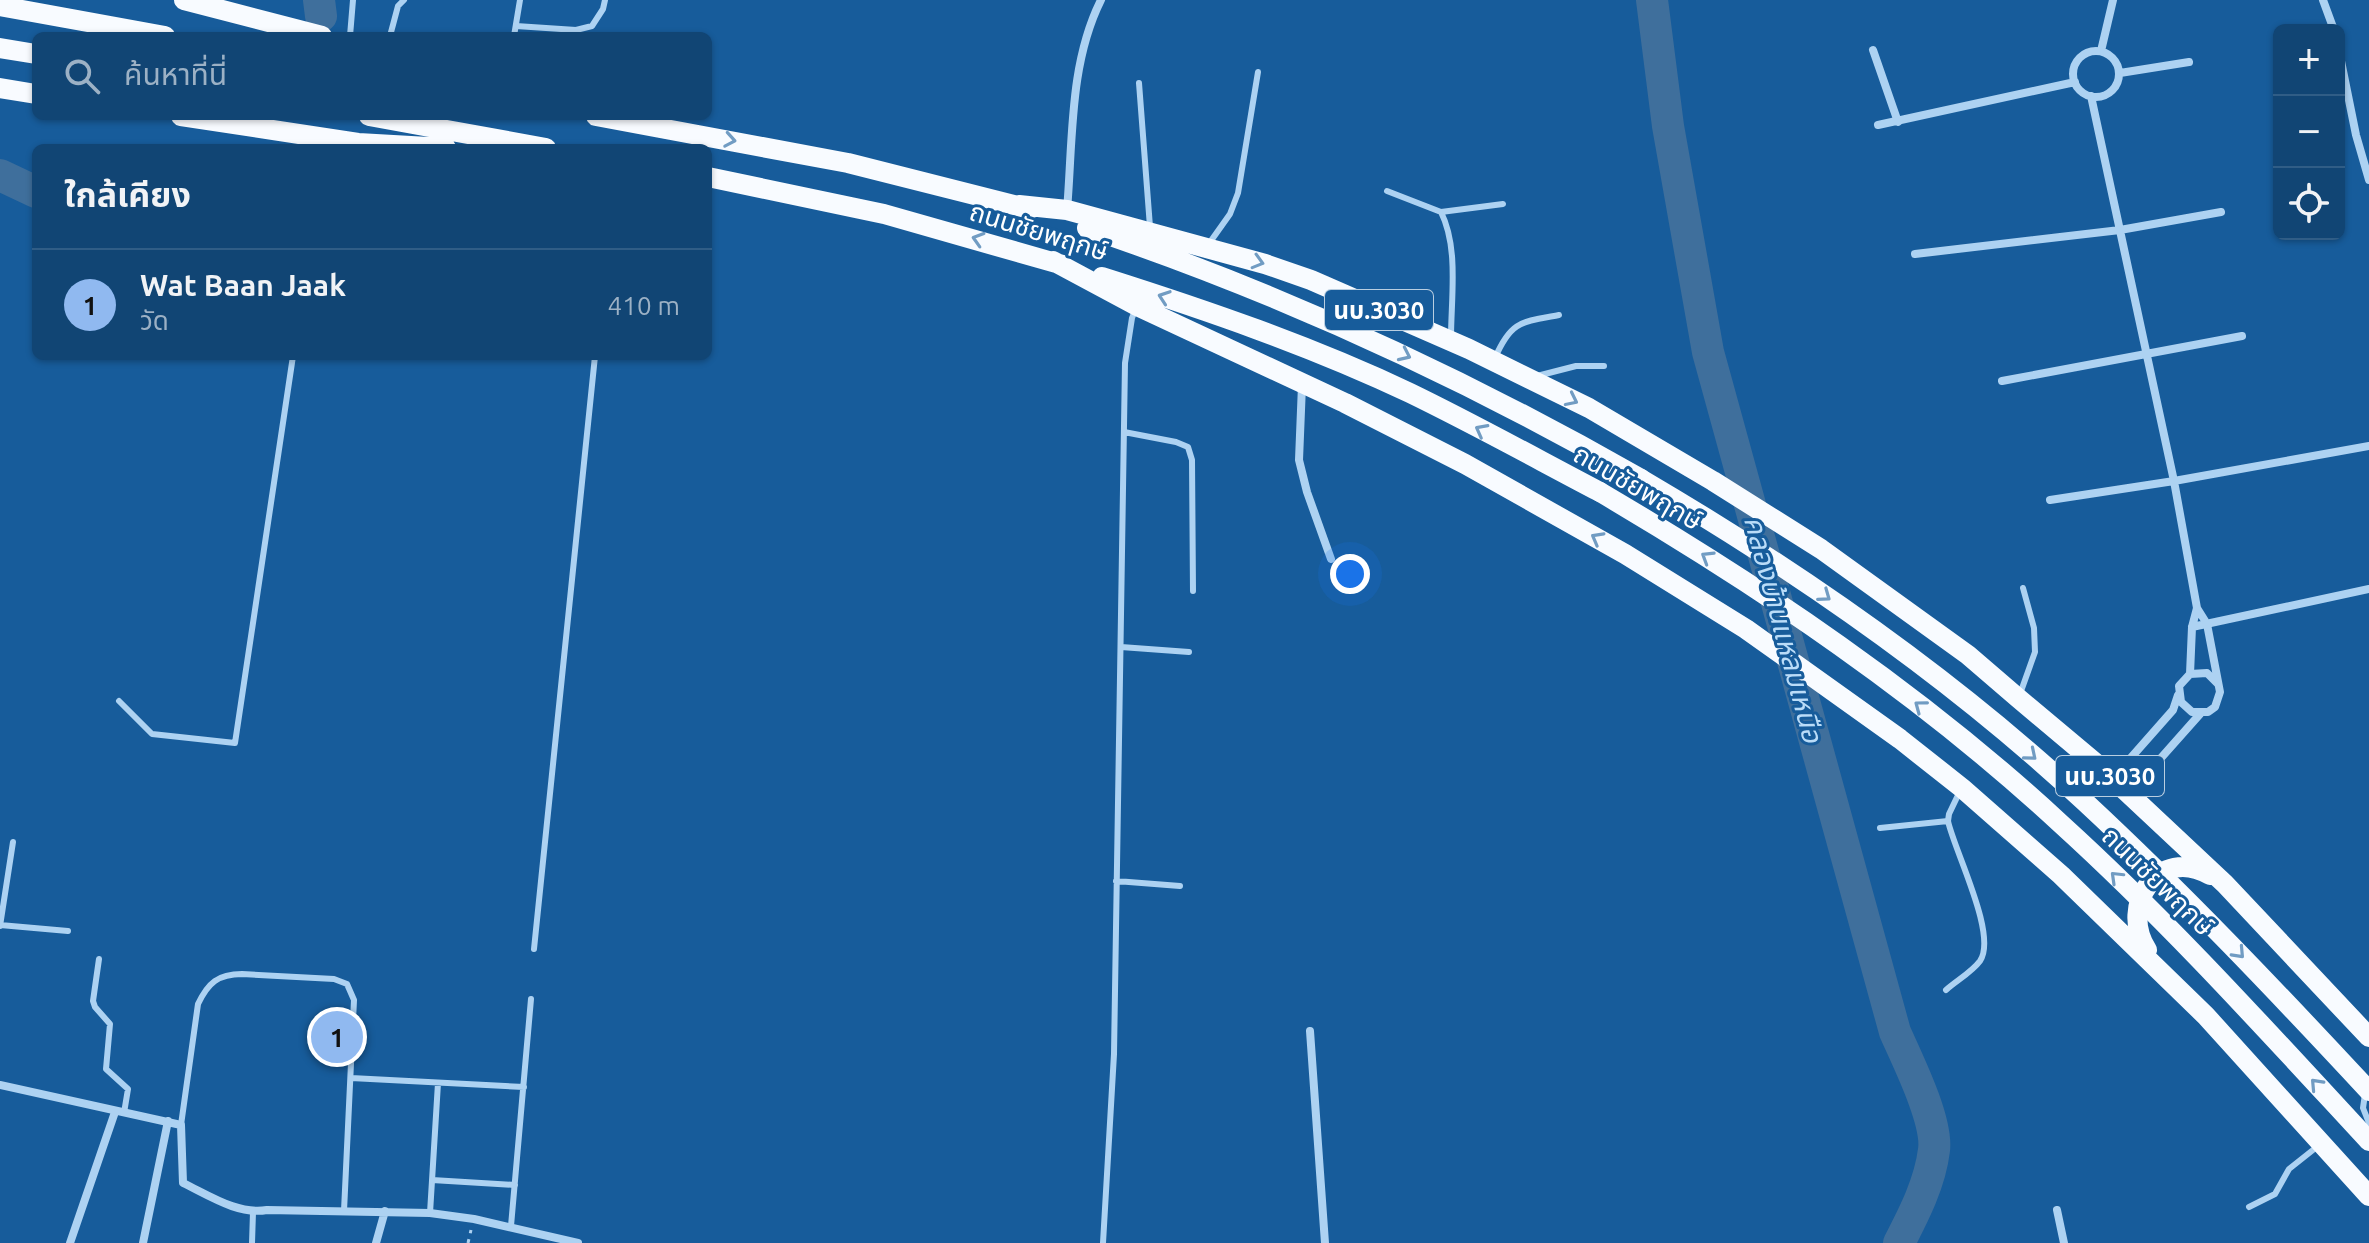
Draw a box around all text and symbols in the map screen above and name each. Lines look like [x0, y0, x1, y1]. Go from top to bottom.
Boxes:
map controls [2273, 24, 2345, 240]
button: + [2273, 24, 2345, 96]
search box [32, 32, 712, 120]
icon: search [60, 54, 104, 98]
text: ค้นหาที่นี่ [124, 57, 227, 91]
button: − [2273, 96, 2345, 168]
one-way arrow [723, 131, 737, 148]
button: locate [2273, 168, 2345, 240]
text: ใกล้เคียง [64, 175, 191, 213]
street label: ถนนชัยพฤกษ์ [966, 196, 1112, 266]
one-way arrow [971, 232, 985, 248]
one-way arrow [1250, 253, 1264, 269]
text: Wat Baan Jaak [140, 268, 346, 302]
road number: นบ.3030 [1325, 290, 1433, 330]
text: 1 [83, 291, 97, 320]
text: 410 m [608, 291, 680, 320]
one-way arrow [1158, 291, 1172, 307]
text: วัด [140, 306, 169, 335]
one-way arrow [1396, 345, 1411, 361]
one-way arrow [1564, 390, 1579, 406]
one-way arrow [1475, 425, 1489, 440]
street label: ถนนชัยพฤกษ์ [1569, 439, 1707, 535]
water label: คลองบ้านแหลมเหนือ [1739, 512, 1829, 747]
one-way arrow [1591, 532, 1605, 548]
one-way arrow [1701, 551, 1716, 566]
your location [1330, 554, 1370, 594]
one-way arrow [1816, 586, 1831, 601]
one-way arrow [1914, 702, 1929, 716]
one-way arrow [2021, 745, 2036, 760]
road number: นบ.3030 [2056, 756, 2164, 796]
street label: ถนนชัยพฤกษ์ [2096, 821, 2220, 941]
one-way arrow [2111, 871, 2125, 886]
one-way arrow [2230, 944, 2245, 958]
pin: 1 [311, 1007, 363, 1067]
one-way arrow [2312, 1078, 2326, 1093]

